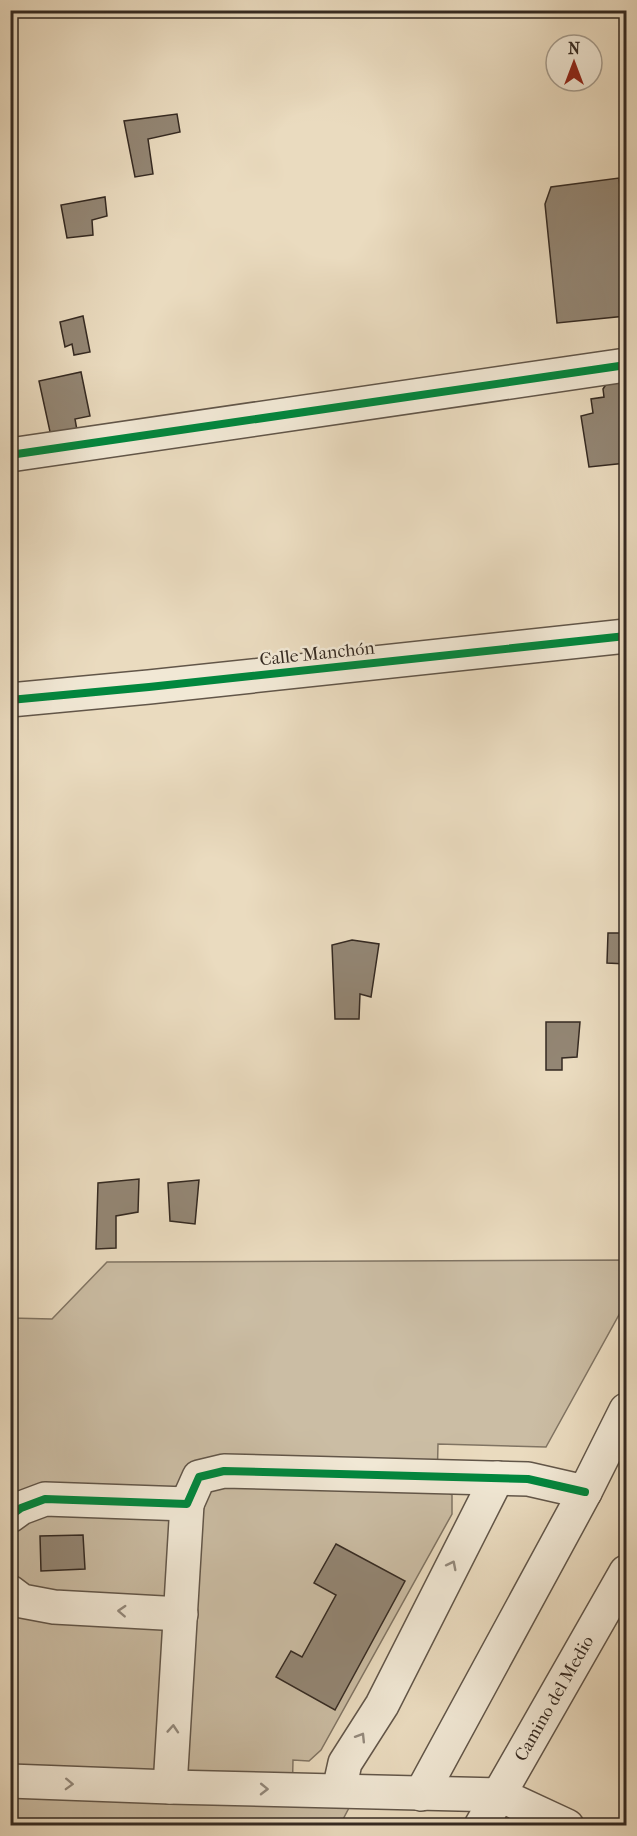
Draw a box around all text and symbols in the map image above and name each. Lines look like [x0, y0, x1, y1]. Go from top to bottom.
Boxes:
north arrow [544, 33, 604, 93]
text: N [568, 39, 581, 58]
street label: Calle Manchón [258, 637, 376, 670]
one-way arrow [445, 1561, 457, 1572]
one-way arrow [118, 1604, 127, 1617]
street label: Camino del Medio [510, 1632, 598, 1765]
one-way arrow [167, 1724, 180, 1733]
one-way arrow [354, 1733, 365, 1744]
one-way arrow [64, 1777, 73, 1790]
one-way arrow [259, 1783, 268, 1795]

